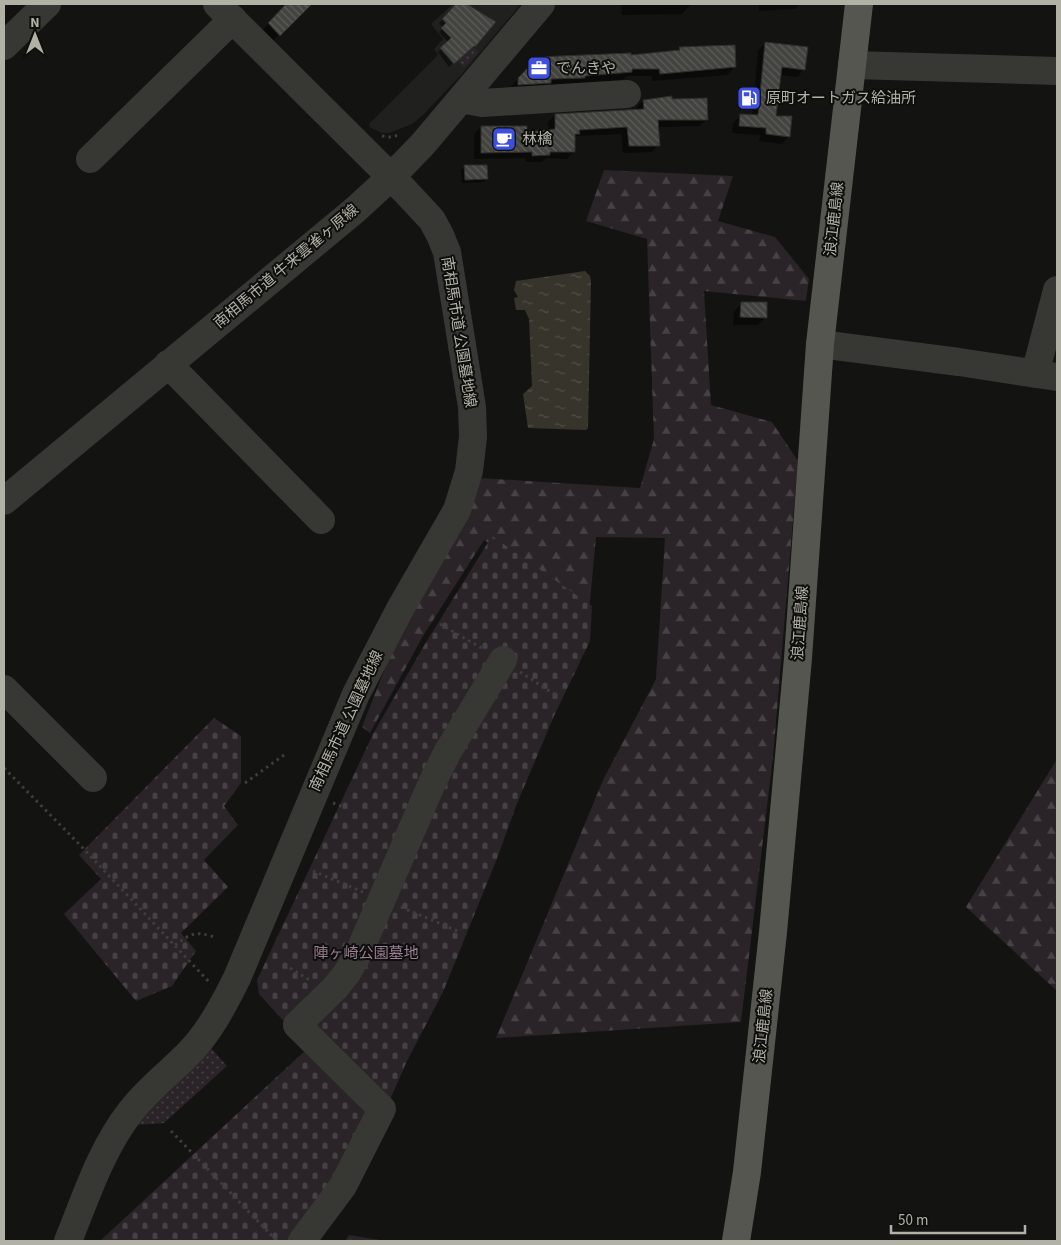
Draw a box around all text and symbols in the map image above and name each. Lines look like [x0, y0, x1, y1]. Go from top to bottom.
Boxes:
north arrow [10, 10, 60, 60]
text: N [30, 13, 40, 33]
office icon: でんきや [526, 55, 552, 81]
place label: でんきや [556, 58, 616, 79]
fuel station icon: 原町オートガス給油所 [736, 85, 762, 111]
place label: 原町オートガス給油所 [766, 88, 916, 109]
cafe icon: 林檎 [491, 126, 517, 152]
place label: 林檎 [522, 129, 552, 150]
street label: 浪江鹿島線 [820, 181, 849, 257]
street label: 南相馬市道 牛来雲雀ヶ原線 [209, 200, 363, 333]
street label: 南相馬市道 公園墓地線 [436, 255, 481, 409]
street label: 浪江鹿島線 [787, 585, 814, 661]
street label: 南相馬市道 公園墓地線 [305, 647, 388, 795]
park label: 陣ヶ崎公園墓地 [313, 943, 419, 964]
street label: 浪江鹿島線 [749, 988, 778, 1064]
scale bar [891, 1202, 1025, 1234]
text: 50 m [898, 1210, 928, 1231]

